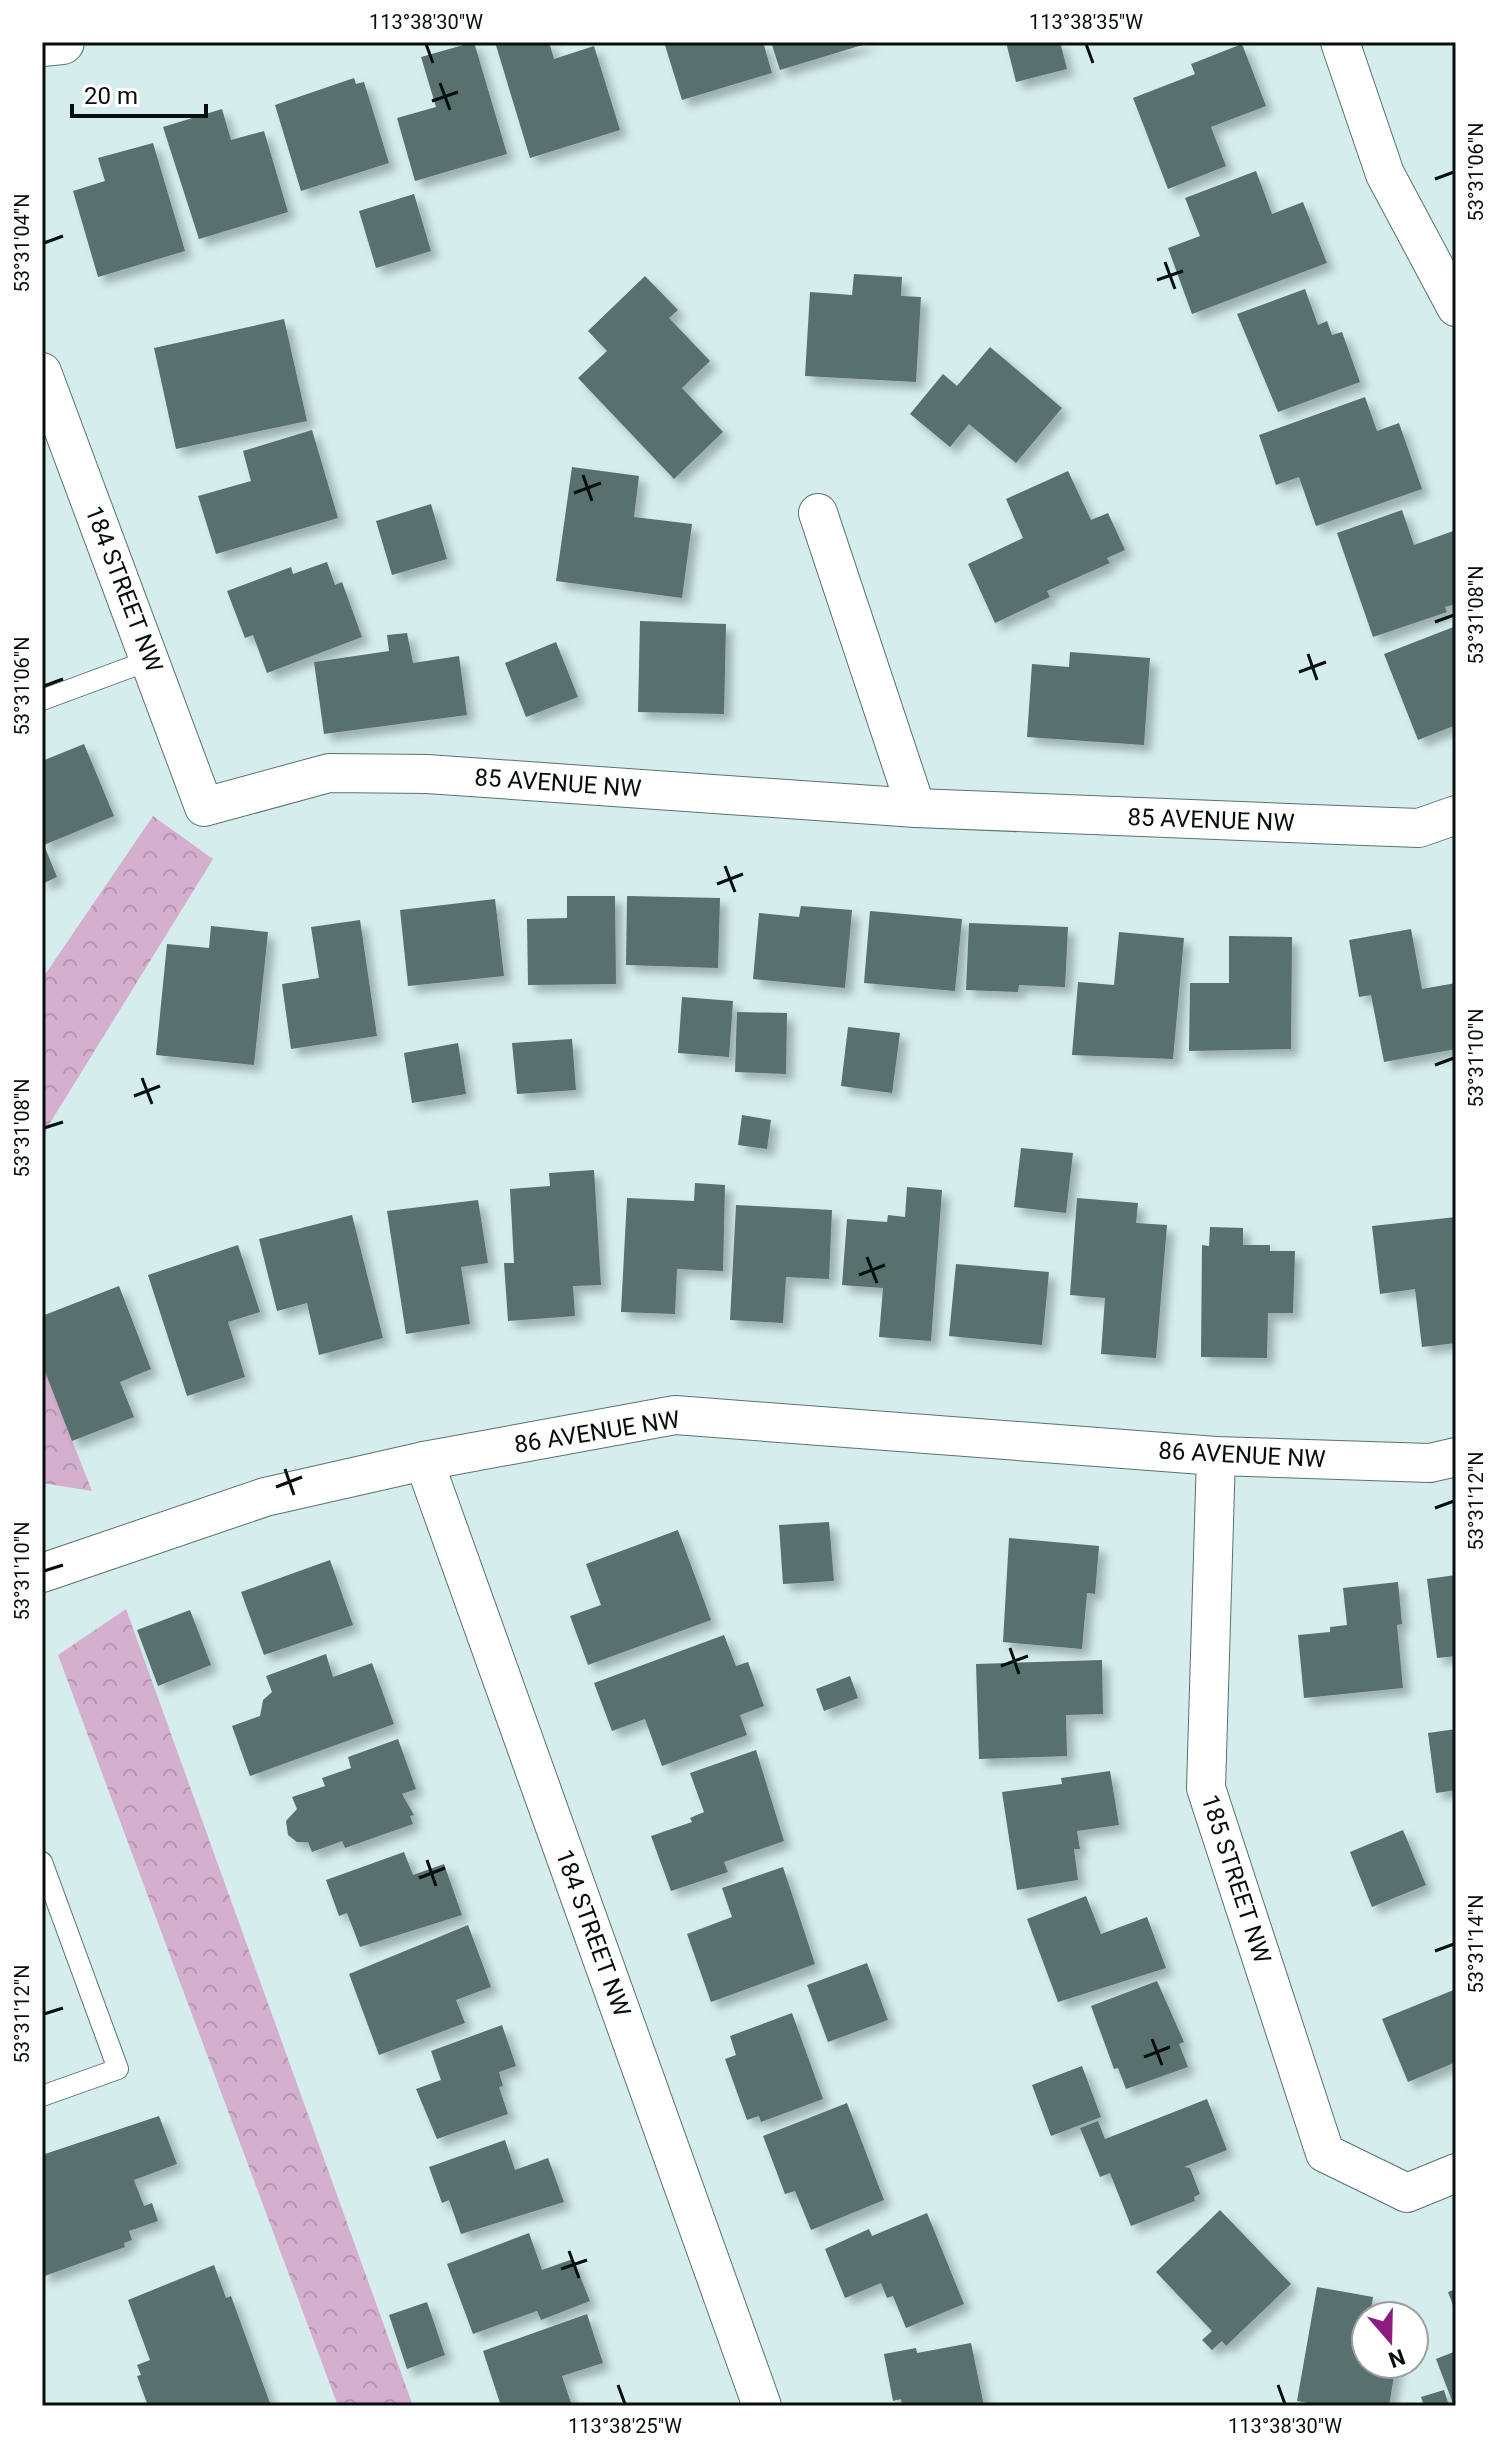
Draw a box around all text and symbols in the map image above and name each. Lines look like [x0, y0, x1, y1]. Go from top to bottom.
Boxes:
text: 113°38'30"W [369, 10, 483, 34]
text: 113°38'35"W [1029, 10, 1143, 34]
scale bar [72, 68, 206, 118]
text: 20 m [84, 82, 138, 110]
text: 53°31'06"N [1464, 122, 1488, 222]
text: 53°31'04"N [10, 193, 34, 293]
street label: 184 STREET NW [79, 502, 169, 676]
text: 53°31'08"N [1464, 565, 1488, 665]
text: 53°31'06"N [10, 636, 34, 736]
street label: 85 AVENUE NW [474, 763, 642, 803]
street label: 85 AVENUE NW [1127, 803, 1295, 837]
text: 53°31'10"N [1464, 1008, 1488, 1108]
text: 53°31'08"N [10, 1078, 34, 1178]
street label: 86 AVENUE NW [512, 1405, 682, 1459]
street label: 86 AVENUE NW [1158, 1437, 1326, 1473]
text: 53°31'12"N [1464, 1451, 1488, 1551]
text: 53°31'10"N [10, 1521, 34, 1621]
street label: 185 STREET NW [1196, 1791, 1276, 1967]
street label: 184 STREET NW [550, 1846, 636, 2020]
text: 53°31'14"N [1464, 1894, 1488, 1994]
text: 53°31'12"N [10, 1964, 34, 2064]
north arrow [1350, 2300, 1430, 2380]
text: N [1385, 2344, 1408, 2373]
text: 113°38'25"W [568, 2414, 682, 2438]
text: 113°38'30"W [1228, 2414, 1342, 2438]

